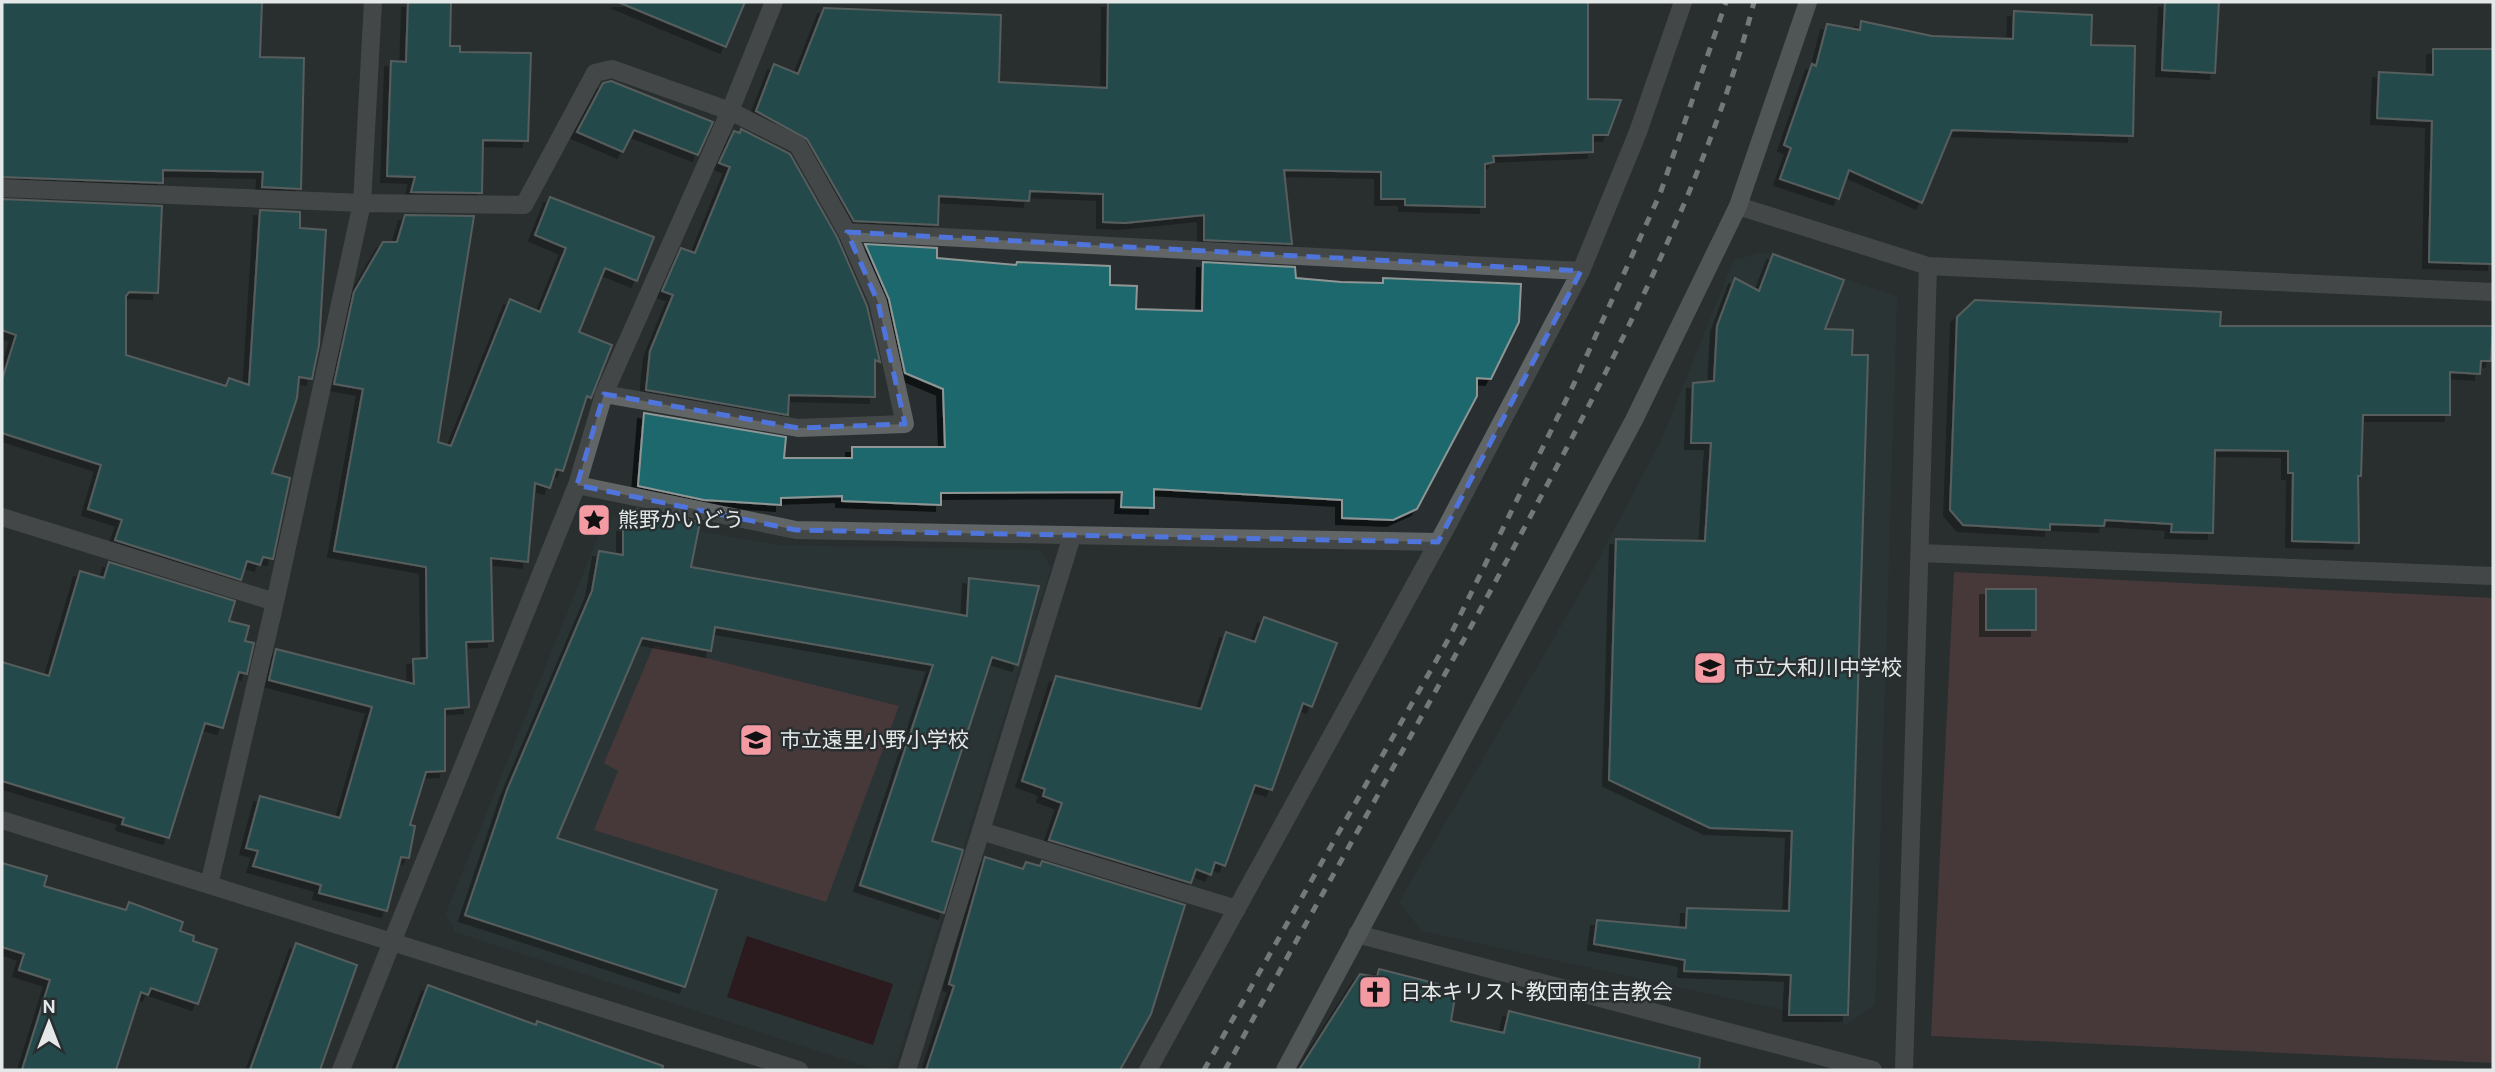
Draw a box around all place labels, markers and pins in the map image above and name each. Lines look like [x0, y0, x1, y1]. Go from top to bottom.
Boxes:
place icon: 熊野かいどう [575, 501, 613, 539]
place label: 熊野かいどう [618, 508, 744, 535]
school or university icon: 市立大和川中学校 [1691, 649, 1729, 687]
place label: 市立大和川中学校 [1734, 656, 1902, 683]
school or university icon: 市立遠里小野小学校 [737, 721, 775, 759]
place label: 市立遠里小野小学校 [780, 728, 969, 755]
church icon: 日本キリスト教団南住吉教会 [1356, 973, 1394, 1011]
place label: 日本キリスト教団南住吉教会 [1400, 980, 1673, 1007]

